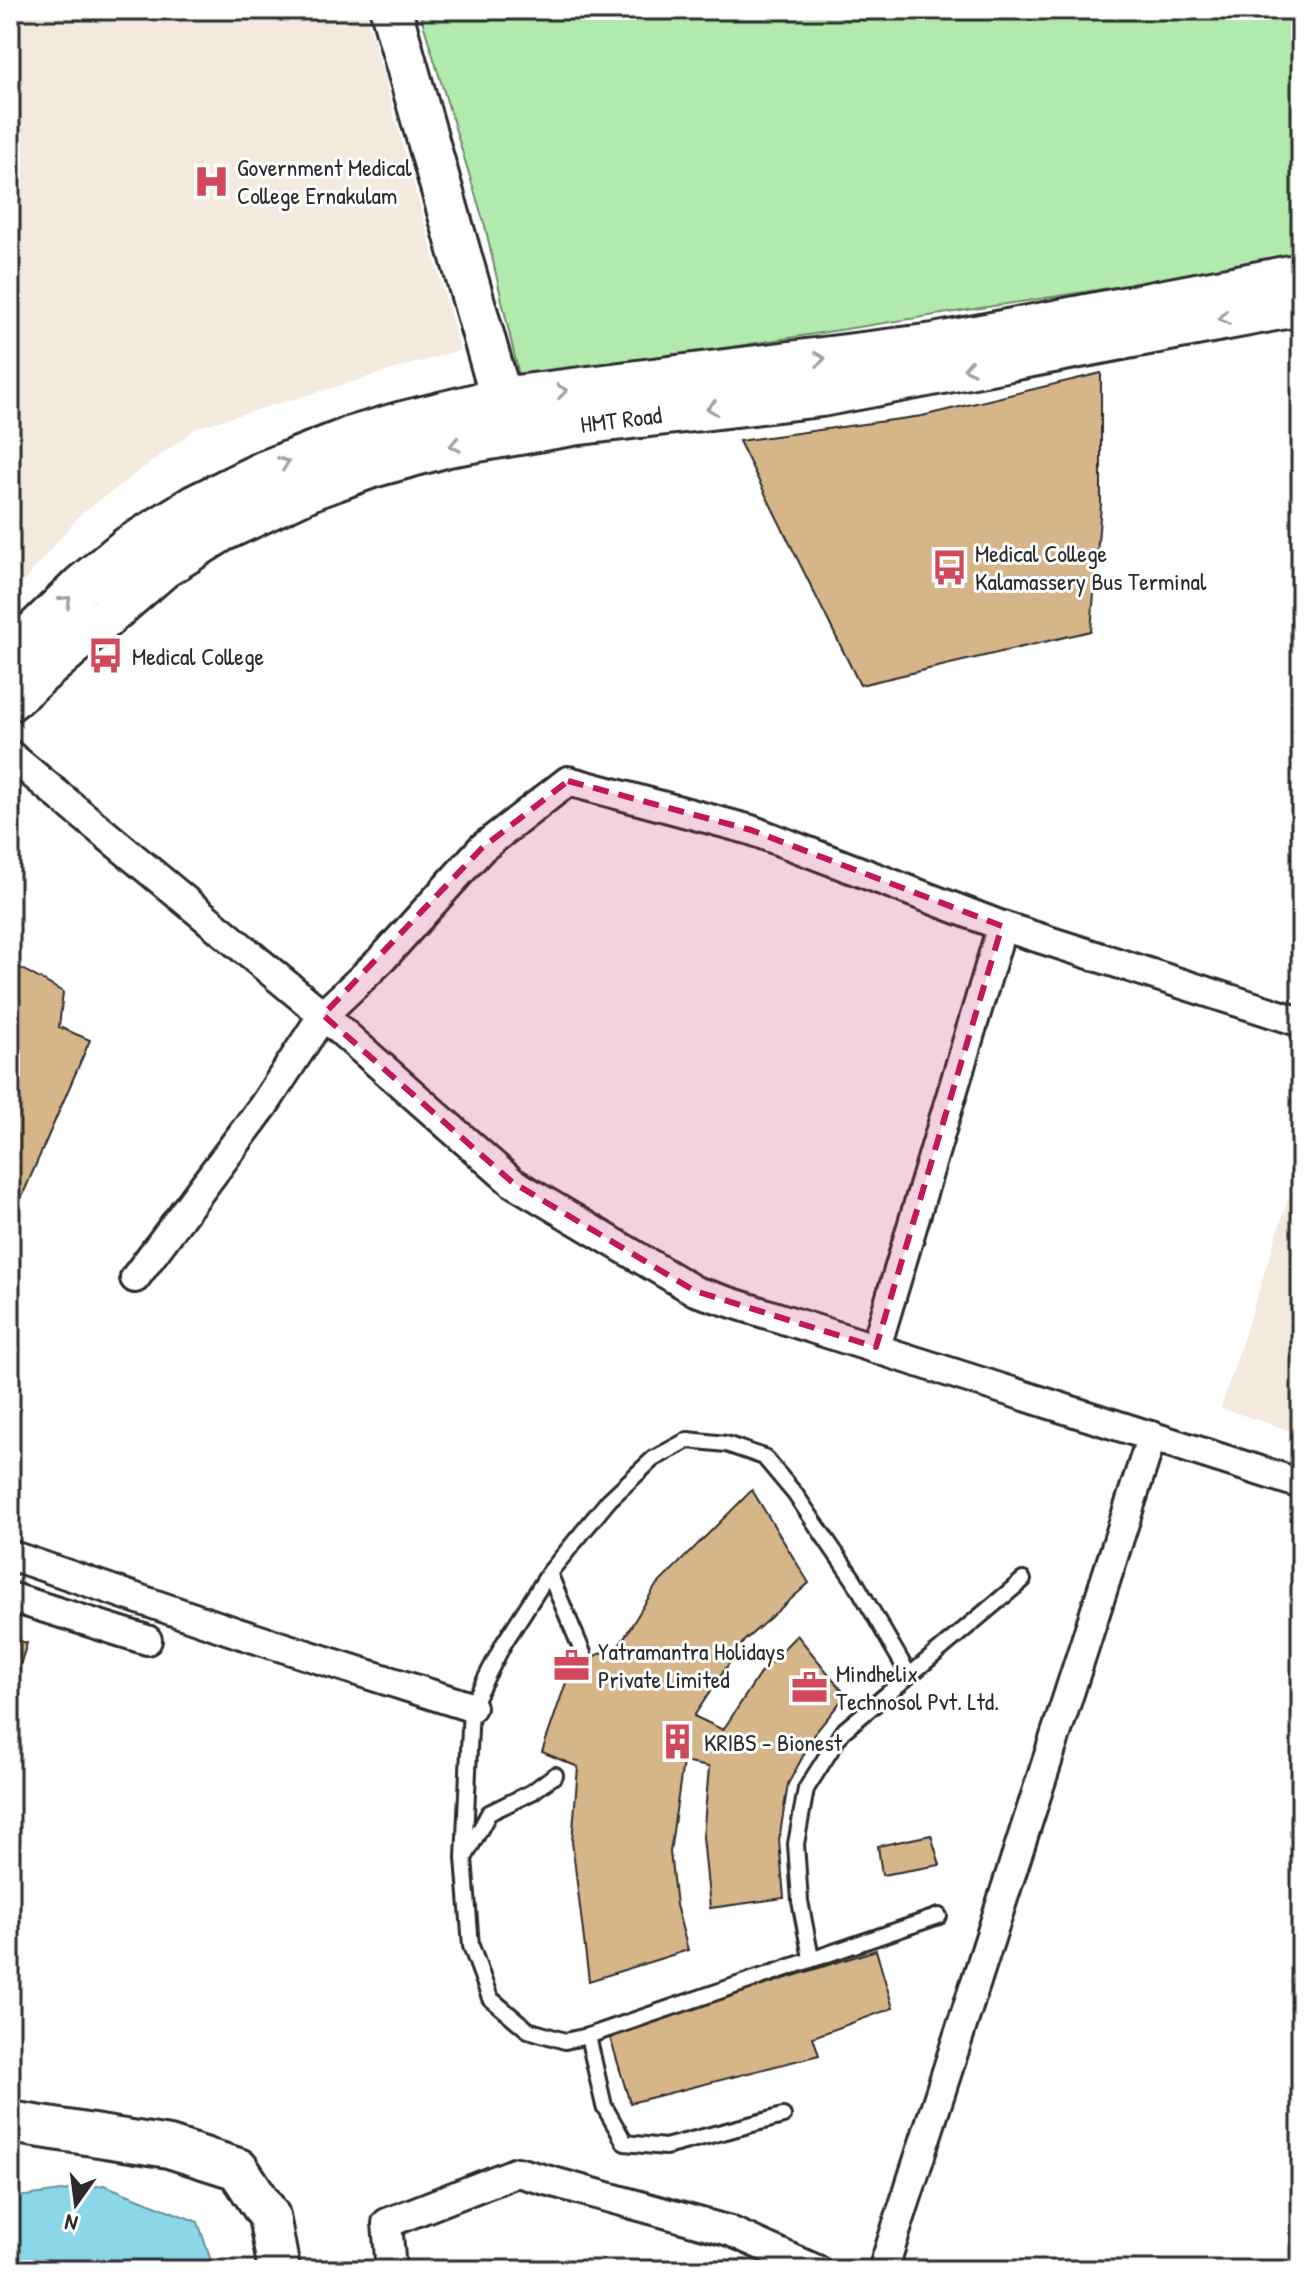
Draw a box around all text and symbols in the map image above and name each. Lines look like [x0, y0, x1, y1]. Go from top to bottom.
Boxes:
place label: Government Medical College Ernakulam [237, 151, 412, 211]
hospital icon: Government Medical College Ernakulam [192, 162, 230, 200]
one-way arrow [1217, 309, 1231, 326]
one-way arrow [813, 351, 827, 368]
one-way arrow [963, 359, 976, 376]
one-way arrow [555, 383, 569, 400]
street label: HMT Road [579, 398, 663, 440]
one-way arrow [705, 400, 718, 417]
one-way arrow [449, 436, 462, 453]
one-way arrow [276, 456, 290, 473]
place label: Medical College Kalamassery Bus Terminal [975, 537, 1207, 597]
bus stop icon: Medical College Kalamassery Bus Terminal [930, 548, 968, 586]
one-way arrow [57, 595, 71, 610]
bus stop icon: Medical College [87, 637, 125, 675]
place label: Medical College [132, 640, 265, 672]
place label: Yatramantra Holidays Private Limited [598, 1635, 785, 1695]
office icon: Yatramantra Holidays Private Limited [553, 1646, 591, 1684]
place label: Mindhelix Technosol Pvt. Ltd. [836, 1657, 999, 1717]
office icon: Mindhelix Technosol Pvt. Ltd. [791, 1668, 829, 1706]
building icon: KRIBS - Bionest [659, 1723, 697, 1761]
place label: KRIBS - Bionest [704, 1726, 843, 1758]
north arrow [36, 2164, 116, 2244]
text: N [62, 2207, 80, 2239]

